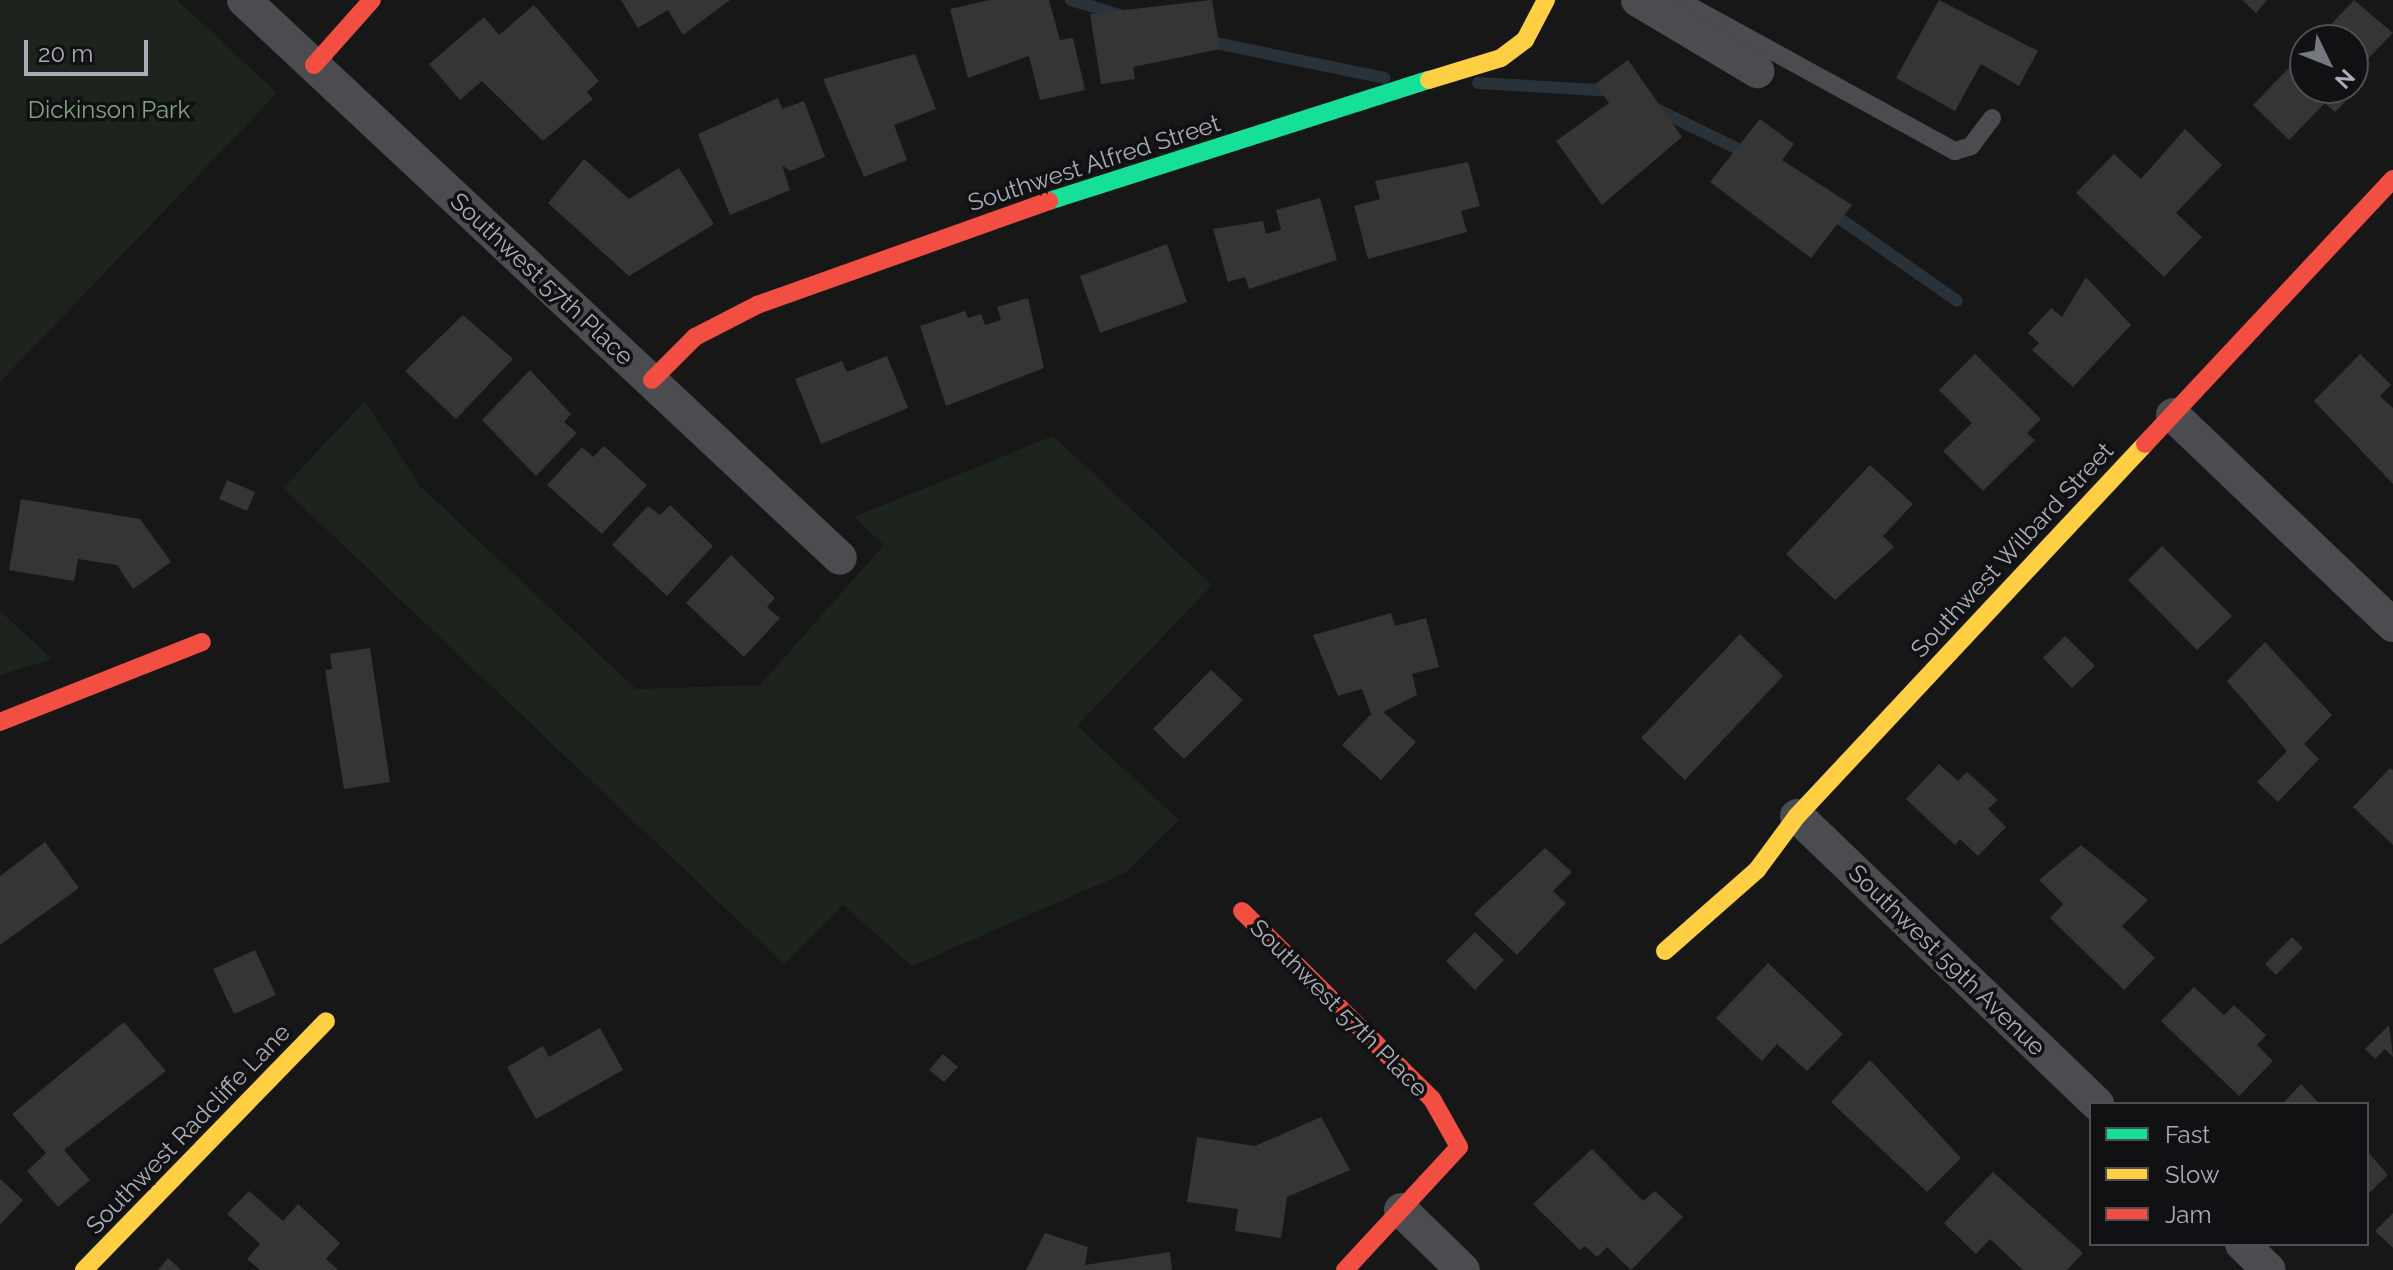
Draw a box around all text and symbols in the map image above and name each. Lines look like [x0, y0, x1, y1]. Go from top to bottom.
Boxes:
scale bar [28, 24, 152, 74]
north arrow [2289, 24, 2369, 104]
text: 20 m [38, 39, 93, 68]
text: N [2330, 64, 2360, 94]
park label: Dickinson Park [28, 96, 190, 124]
street label: Southwest Alfred Street [964, 108, 1224, 218]
street label: Southwest 57th Place [445, 187, 639, 371]
street label: Southwest Wilbard Street [1905, 436, 2119, 664]
street label: Southwest 59th Avenue [1842, 858, 2052, 1062]
street label: Southwest 57th Place [1244, 913, 1434, 1103]
street label: Southwest Radcliffe Lane [80, 1018, 296, 1240]
legend [2089, 1102, 2369, 1246]
text: Fast [2165, 1120, 2210, 1149]
text: Slow [2165, 1160, 2219, 1189]
text: Jam [2165, 1200, 2211, 1229]

